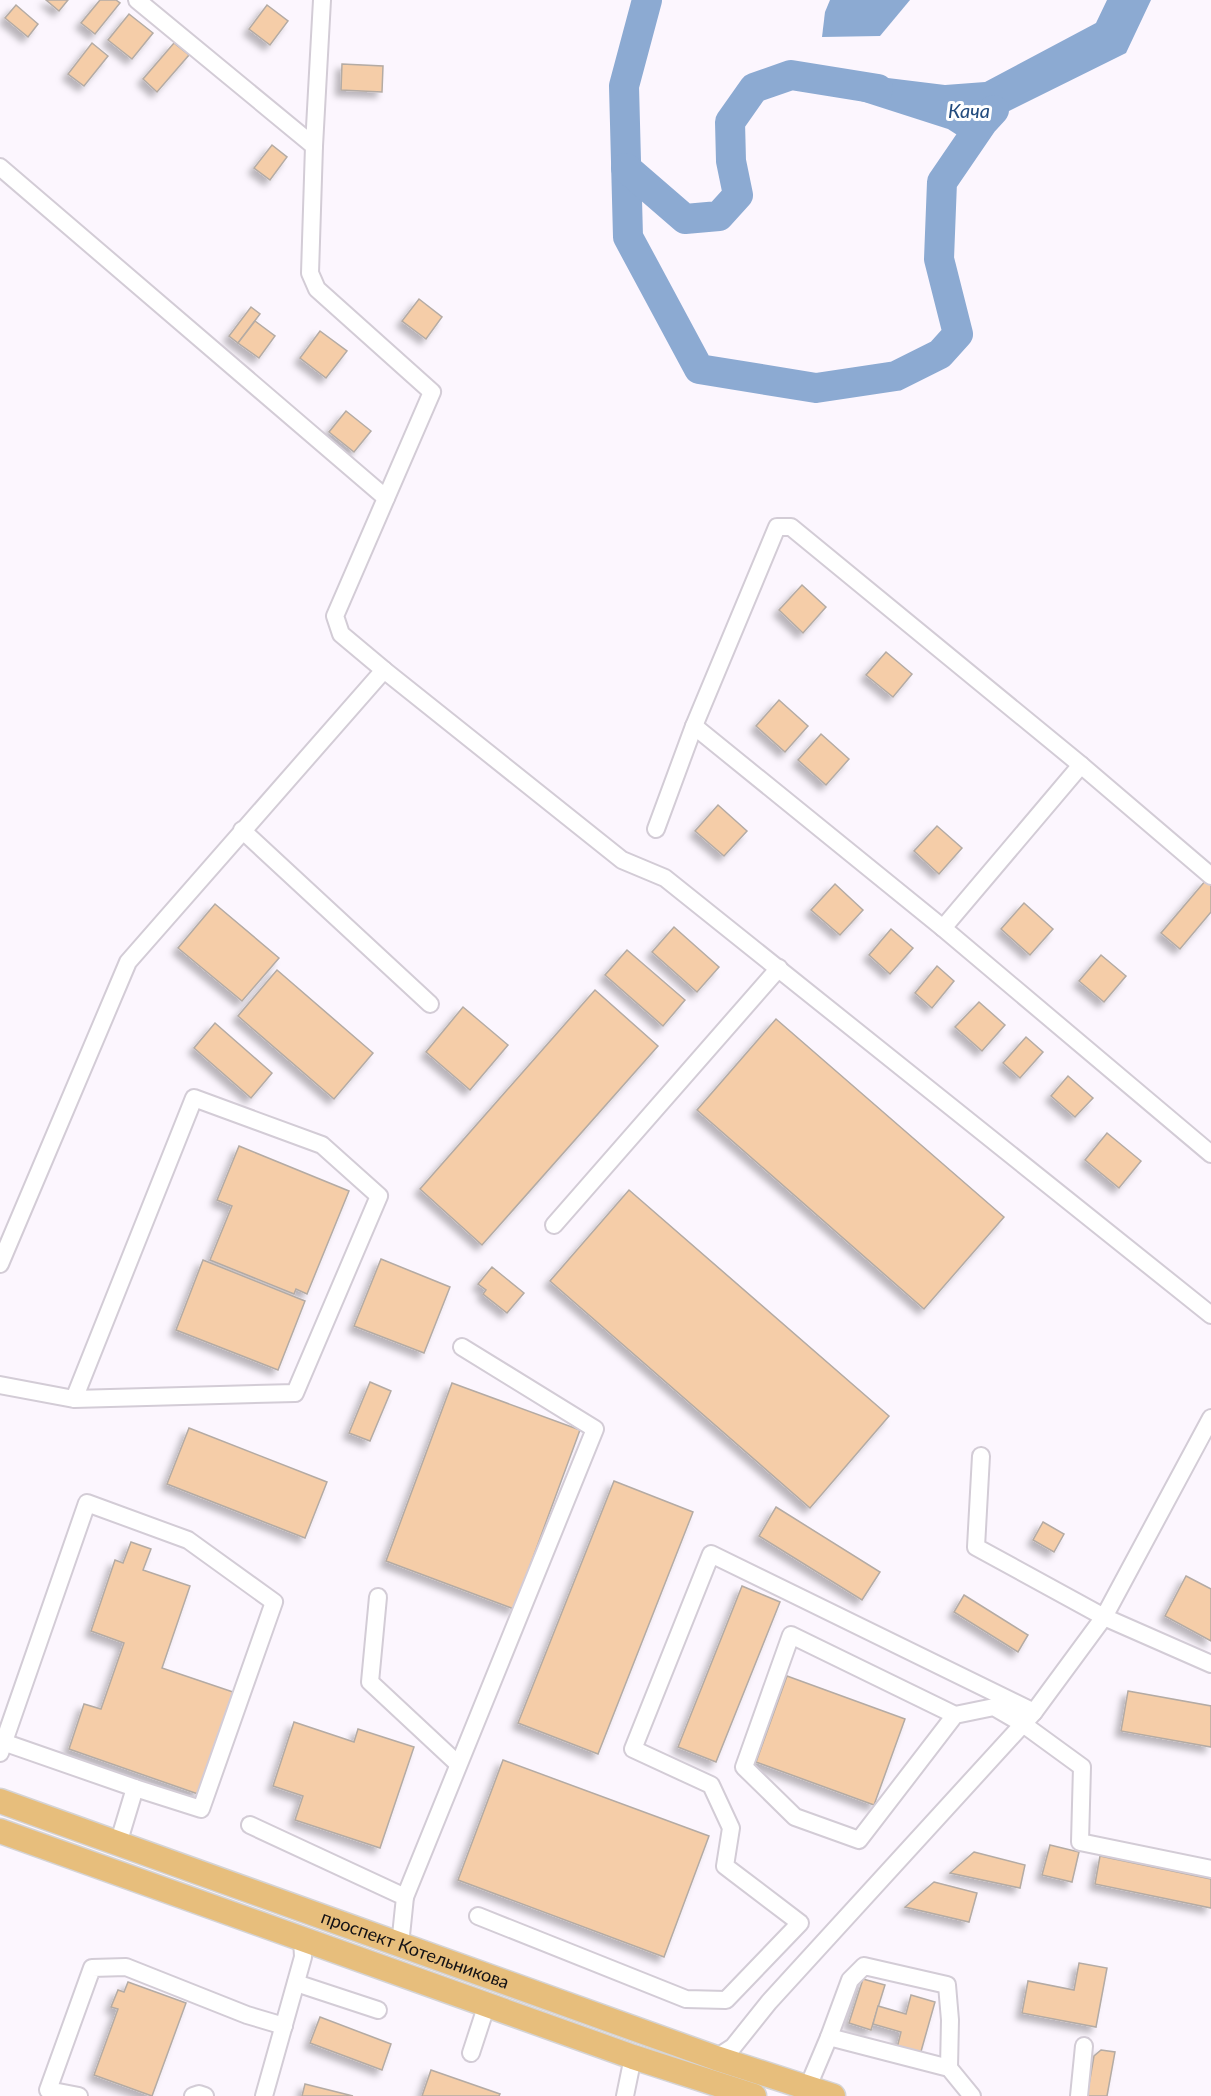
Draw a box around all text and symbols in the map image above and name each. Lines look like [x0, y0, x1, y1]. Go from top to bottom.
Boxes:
water label: Кача [948, 98, 990, 122]
street label: проспект Котельникова [319, 1905, 512, 1993]

